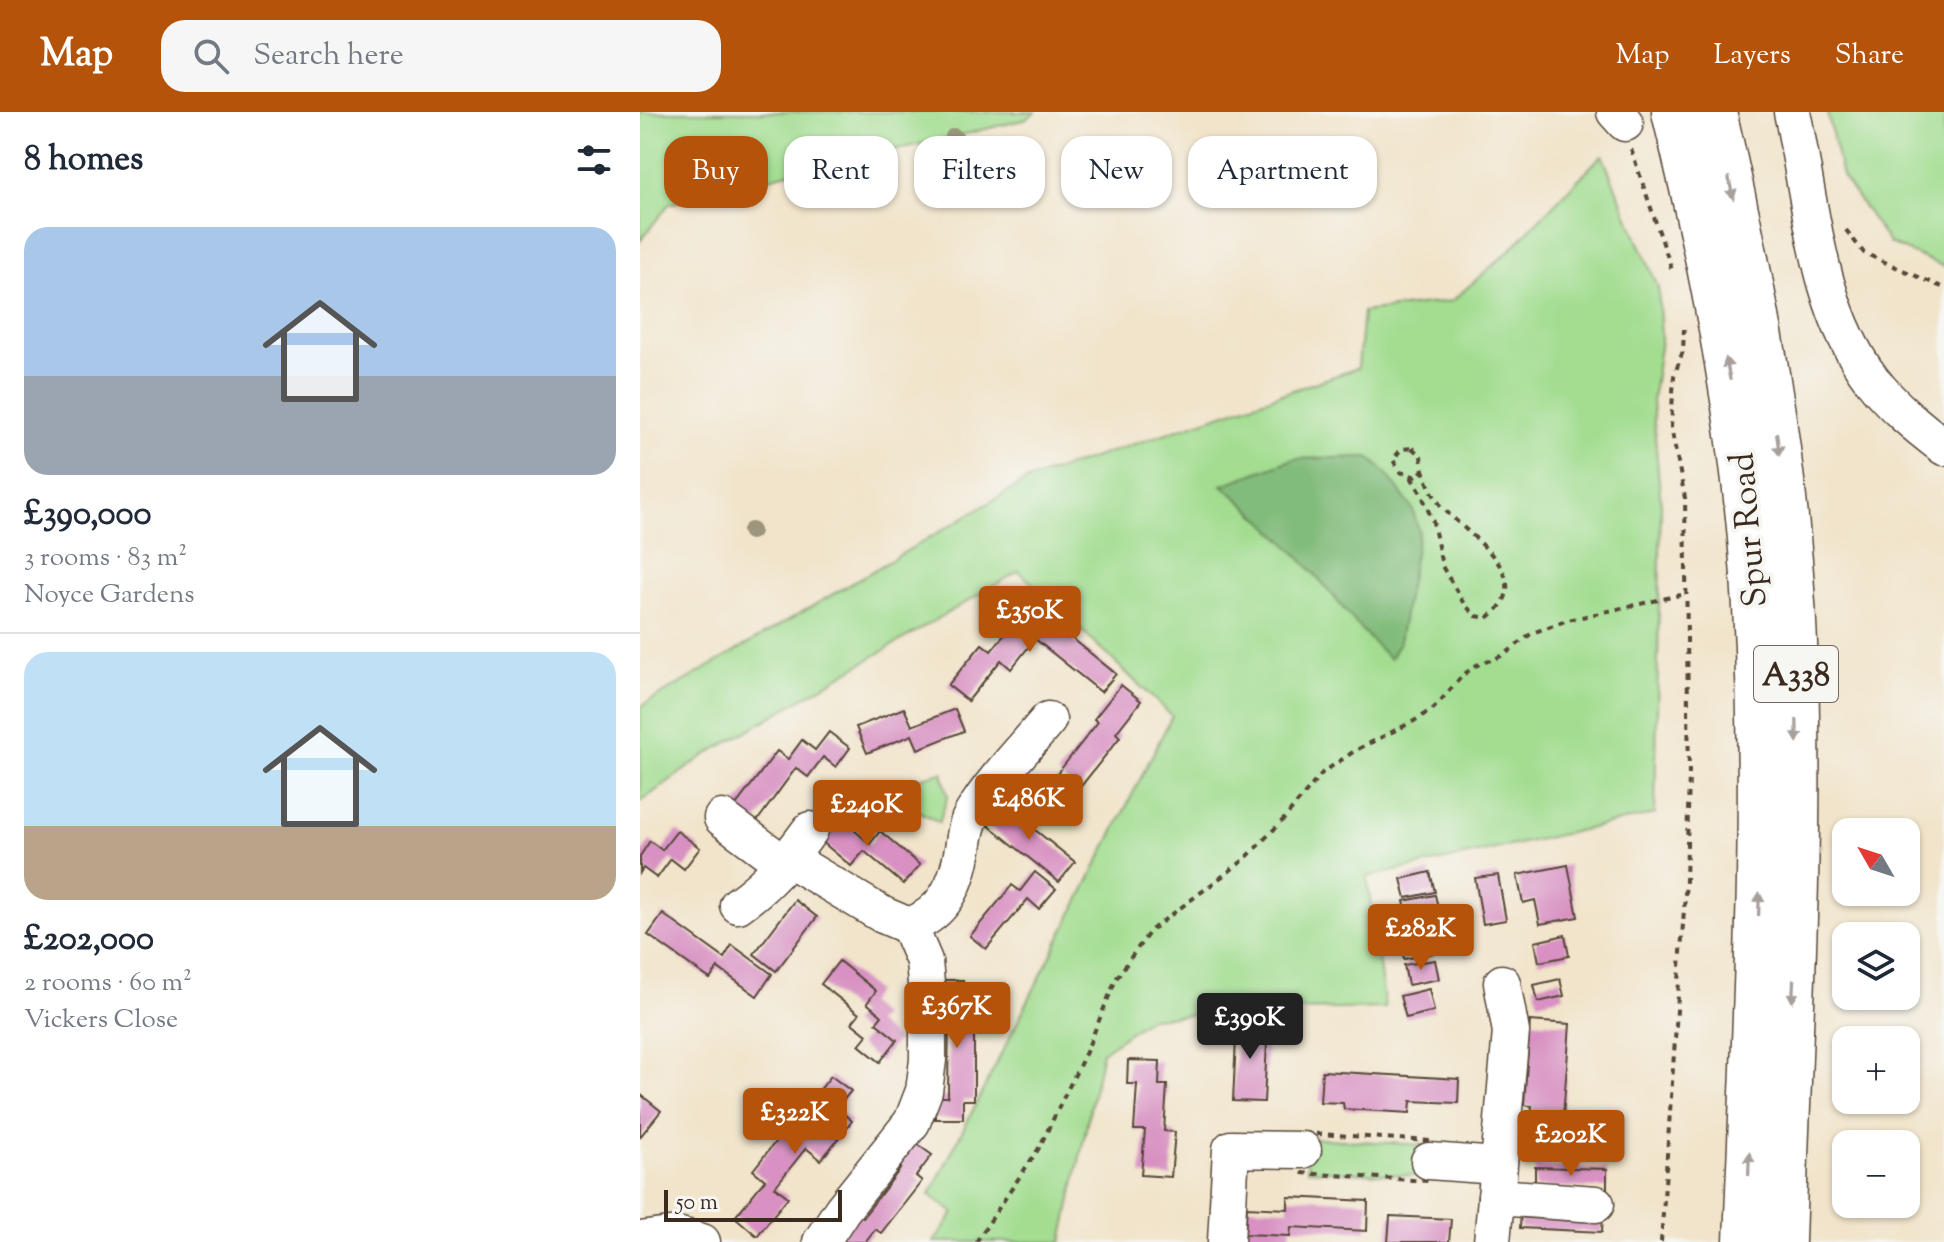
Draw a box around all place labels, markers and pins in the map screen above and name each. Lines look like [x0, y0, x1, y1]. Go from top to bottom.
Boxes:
pin: £350K [974, 586, 1086, 654]
pin: £486K [973, 774, 1085, 842]
pin: £240K [811, 780, 923, 848]
pin: £282K [1365, 904, 1477, 972]
pin: £367K [901, 982, 1013, 1050]
pin: £390K [1194, 993, 1306, 1061]
pin: £322K [739, 1088, 851, 1156]
pin: £202K [1515, 1110, 1627, 1178]

